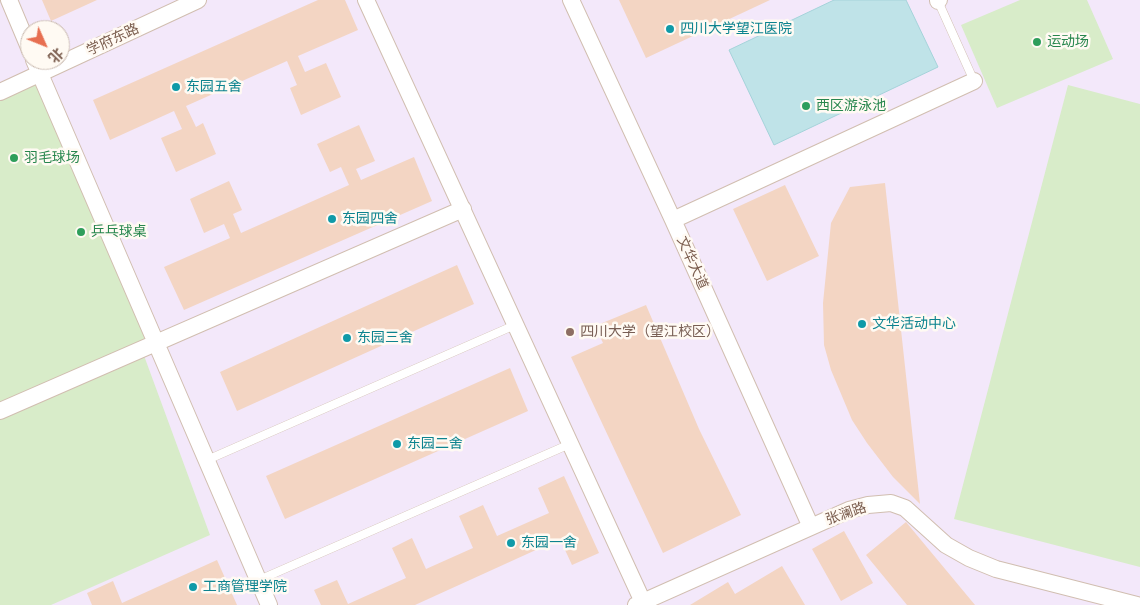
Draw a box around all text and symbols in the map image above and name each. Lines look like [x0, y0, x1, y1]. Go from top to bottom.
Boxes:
north arrow [20, 20, 70, 70]
street label: 学府东路 [84, 21, 142, 59]
place label: 四川大学望江医院 [680, 21, 792, 37]
marker: 四川大学望江医院 [664, 23, 676, 35]
place label: 运动场 [1047, 34, 1089, 50]
marker: 运动场 [1031, 36, 1043, 48]
text: 北 [44, 44, 66, 66]
place label: 东园五舍 [186, 79, 242, 95]
marker: 东园五舍 [170, 81, 182, 93]
place label: 西区游泳池 [816, 98, 886, 114]
marker: 西区游泳池 [800, 100, 812, 112]
place label: 羽毛球场 [24, 150, 80, 166]
marker: 羽毛球场 [8, 152, 20, 164]
place label: 东园四舍 [342, 211, 398, 227]
marker: 东园四舍 [326, 213, 338, 225]
place label: 乒乓球桌 [91, 224, 147, 240]
marker: 乒乓球桌 [75, 226, 87, 238]
street label: 文华大道 [673, 234, 711, 292]
place label: 文华活动中心 [872, 316, 956, 332]
marker: 文华活动中心 [856, 318, 868, 330]
place label: 四川大学（望江校区） [580, 324, 720, 340]
marker: 四川大学（望江校区） [564, 326, 576, 338]
place label: 东园三舍 [357, 330, 413, 346]
marker: 东园三舍 [341, 332, 353, 344]
place label: 东园二舍 [407, 436, 463, 452]
marker: 东园二舍 [391, 438, 403, 450]
street label: 张澜路 [823, 499, 869, 529]
place label: 东园一舍 [521, 535, 577, 551]
marker: 东园一舍 [505, 537, 517, 549]
place label: 工商管理学院 [203, 579, 287, 595]
marker: 工商管理学院 [187, 581, 199, 593]

